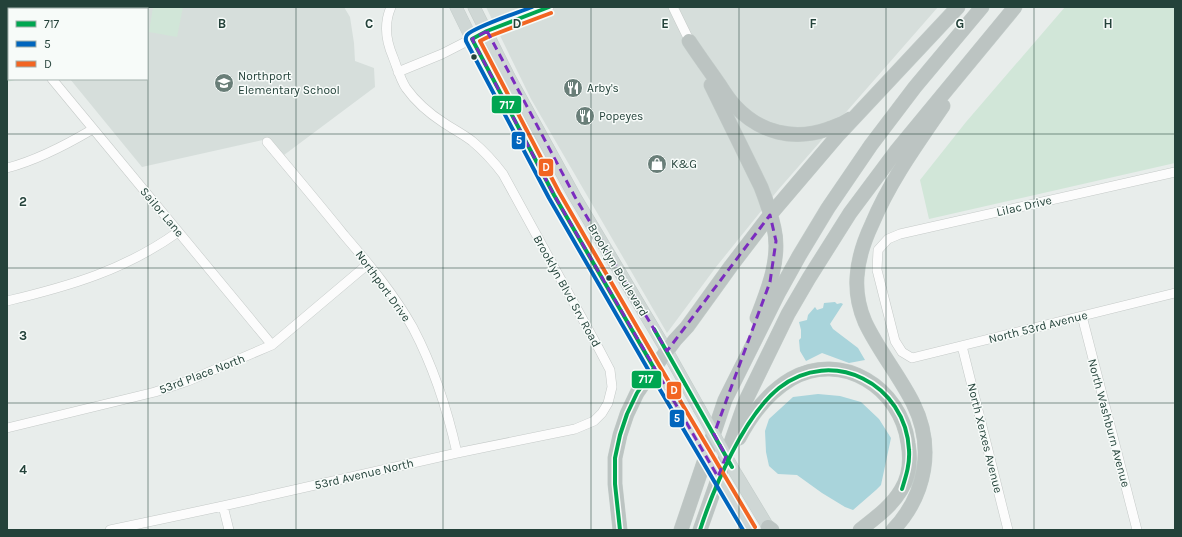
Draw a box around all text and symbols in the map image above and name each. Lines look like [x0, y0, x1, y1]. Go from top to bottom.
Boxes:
legend [8, 8, 148, 80]
text: B [218, 16, 226, 31]
text: C [365, 16, 373, 31]
text: D [513, 16, 522, 31]
text: E [661, 16, 669, 31]
text: F [809, 16, 817, 31]
text: G [956, 16, 964, 31]
text: H [1103, 16, 1113, 31]
text: 717 [44, 17, 60, 31]
text: 5 [44, 37, 51, 51]
unlabelled marker [469, 52, 479, 62]
text: D [44, 57, 52, 71]
place label: Northport Elementary School [238, 69, 340, 97]
school or university icon: Northport Elementary School [213, 72, 235, 94]
restaurant icon: Arby's [562, 77, 584, 99]
place label: Arby's [587, 81, 619, 95]
line badge: 717 [491, 95, 522, 114]
text: 717 [500, 99, 515, 112]
restaurant icon: Popeyes [574, 105, 596, 127]
place label: Popeyes [599, 109, 643, 123]
line badge: 5 [511, 131, 526, 150]
text: 5 [516, 134, 522, 147]
shop icon: K&G [646, 153, 668, 175]
place label: K&G [671, 157, 697, 171]
line badge: D [538, 158, 554, 177]
text: D [542, 161, 550, 174]
street label: Sailor Lane [137, 184, 187, 240]
street label: Lilac Drive [995, 193, 1053, 219]
text: 2 [19, 194, 27, 209]
street label: Brooklyn Boulevard [585, 221, 651, 319]
street label: Brooklyn Blvd Srv Road [530, 233, 604, 349]
street label: Northport Drive [353, 248, 413, 324]
unlabelled marker [604, 273, 614, 283]
street label: North 53rd Avenue [987, 308, 1089, 346]
text: 3 [19, 328, 27, 343]
street label: 53rd Place North [157, 351, 247, 397]
street label: North Washburn Avenue [1085, 357, 1133, 489]
line badge: 717 [631, 370, 662, 389]
text: 717 [639, 373, 654, 386]
line badge: D [666, 381, 682, 400]
street label: North Xerxes Avenue [965, 382, 1005, 494]
text: D [670, 384, 678, 397]
line badge: 5 [669, 409, 685, 428]
text: 5 [674, 412, 680, 425]
street label: 53rd Avenue North [313, 456, 415, 492]
text: 4 [19, 462, 27, 477]

